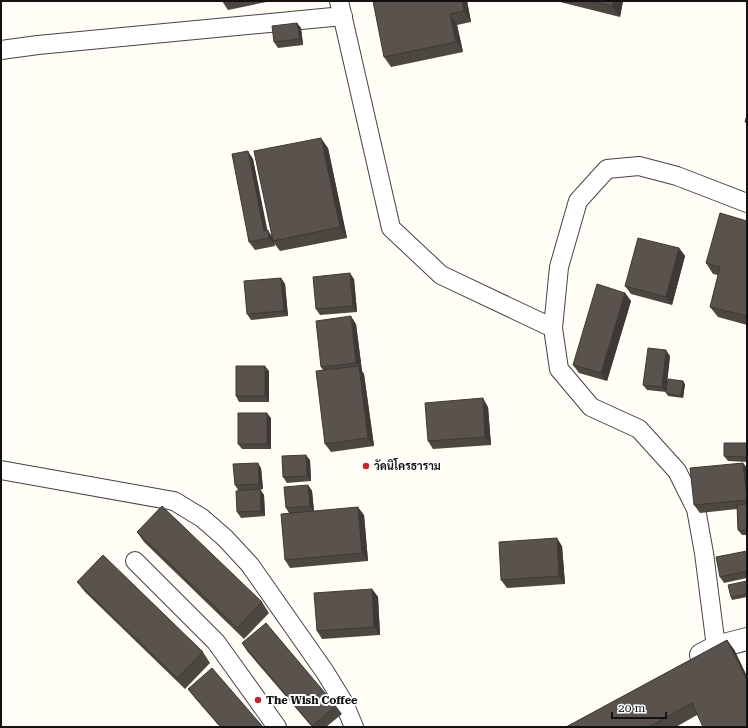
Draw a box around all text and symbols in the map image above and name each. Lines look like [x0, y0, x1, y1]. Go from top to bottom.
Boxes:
place label: วัดนิโครธาราม [374, 458, 441, 473]
marker: วัดนิโครธาราม [361, 461, 371, 471]
place label: The Wish Coffee [266, 694, 358, 707]
scale bar [612, 694, 666, 720]
marker: The Wish Coffee [253, 695, 263, 705]
text: 20 m [618, 701, 645, 715]

